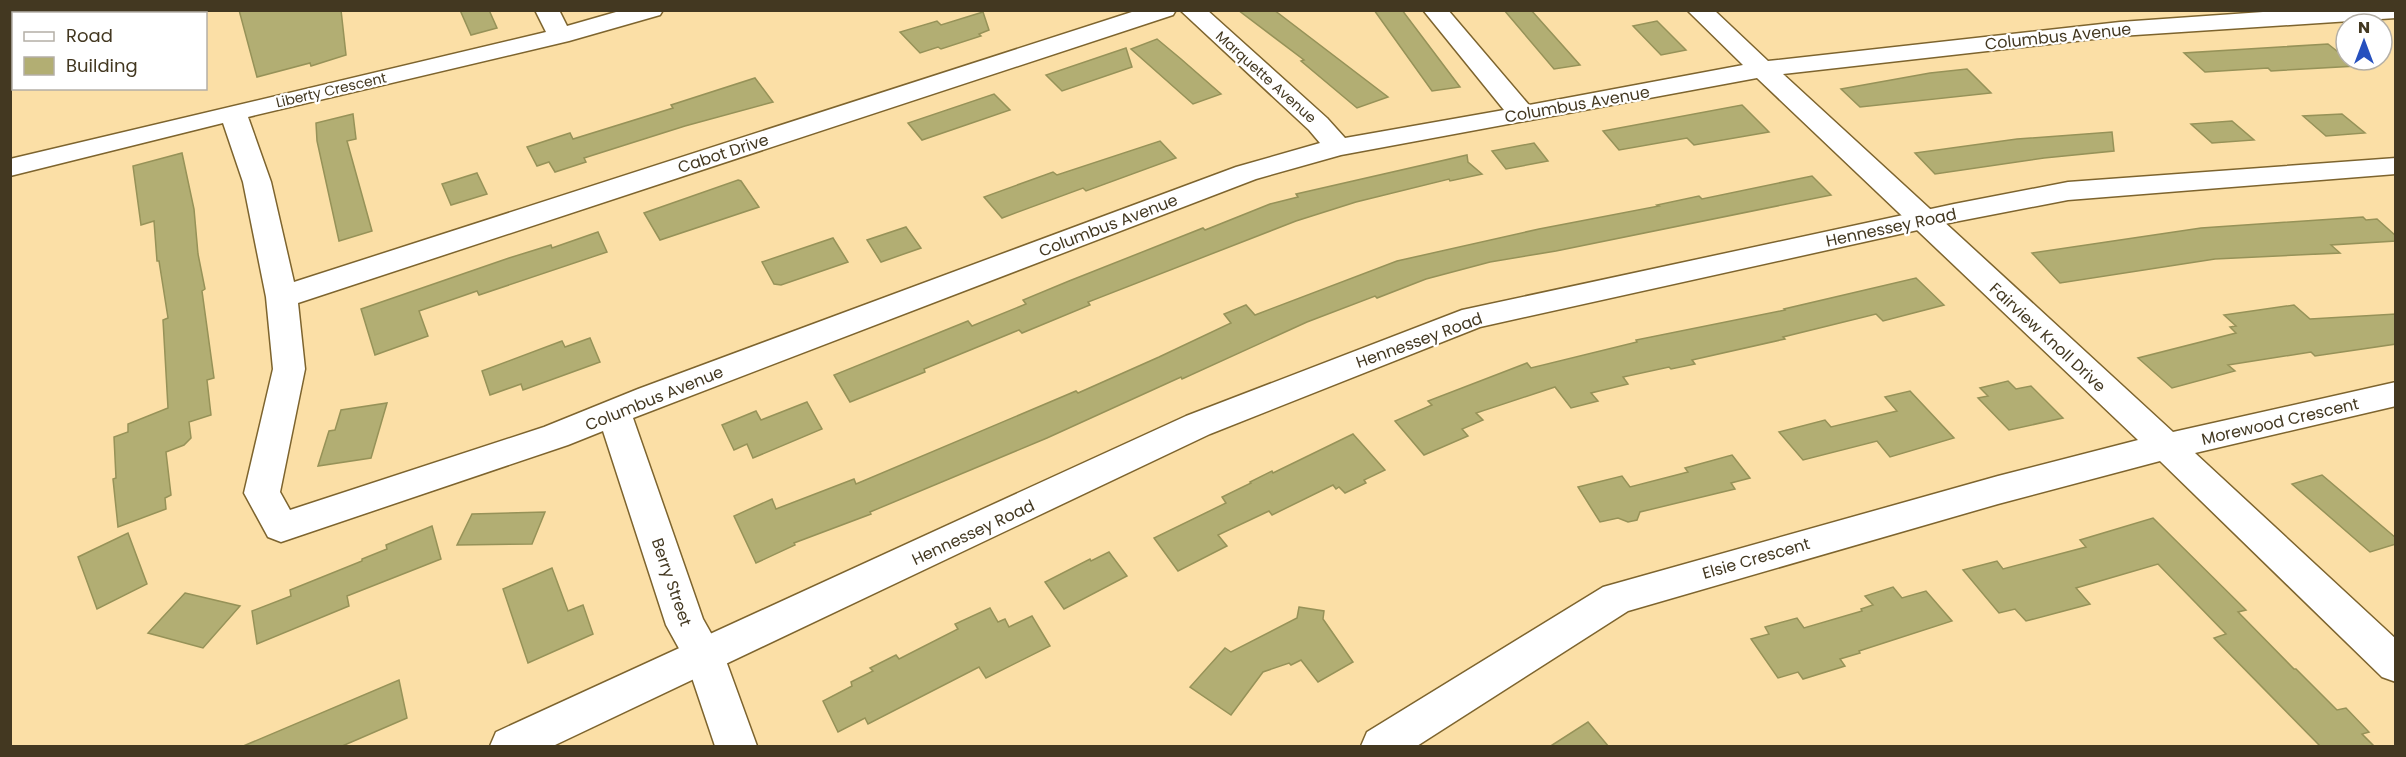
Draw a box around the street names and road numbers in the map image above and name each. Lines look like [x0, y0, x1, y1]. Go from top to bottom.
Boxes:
street label: Columbus Avenue [1984, 17, 2132, 56]
street label: Marquette Avenue [1211, 26, 1321, 128]
street label: Liberty Crescent [274, 68, 388, 112]
street label: Columbus Avenue [1503, 80, 1652, 129]
street label: Cabot Drive [675, 128, 772, 179]
street label: Columbus Avenue [1035, 188, 1181, 263]
street label: Hennessey Road [1824, 202, 1958, 253]
street label: Fairview Knoll Drive [1984, 277, 2111, 397]
street label: Hennessey Road [1353, 307, 1486, 374]
street label: Columbus Avenue [582, 360, 727, 437]
street label: Morewood Crescent [2199, 392, 2361, 451]
street label: Hennessey Road [908, 494, 1038, 571]
street label: Elsie Crescent [1700, 532, 1813, 585]
street label: Berry Street [646, 535, 697, 629]

